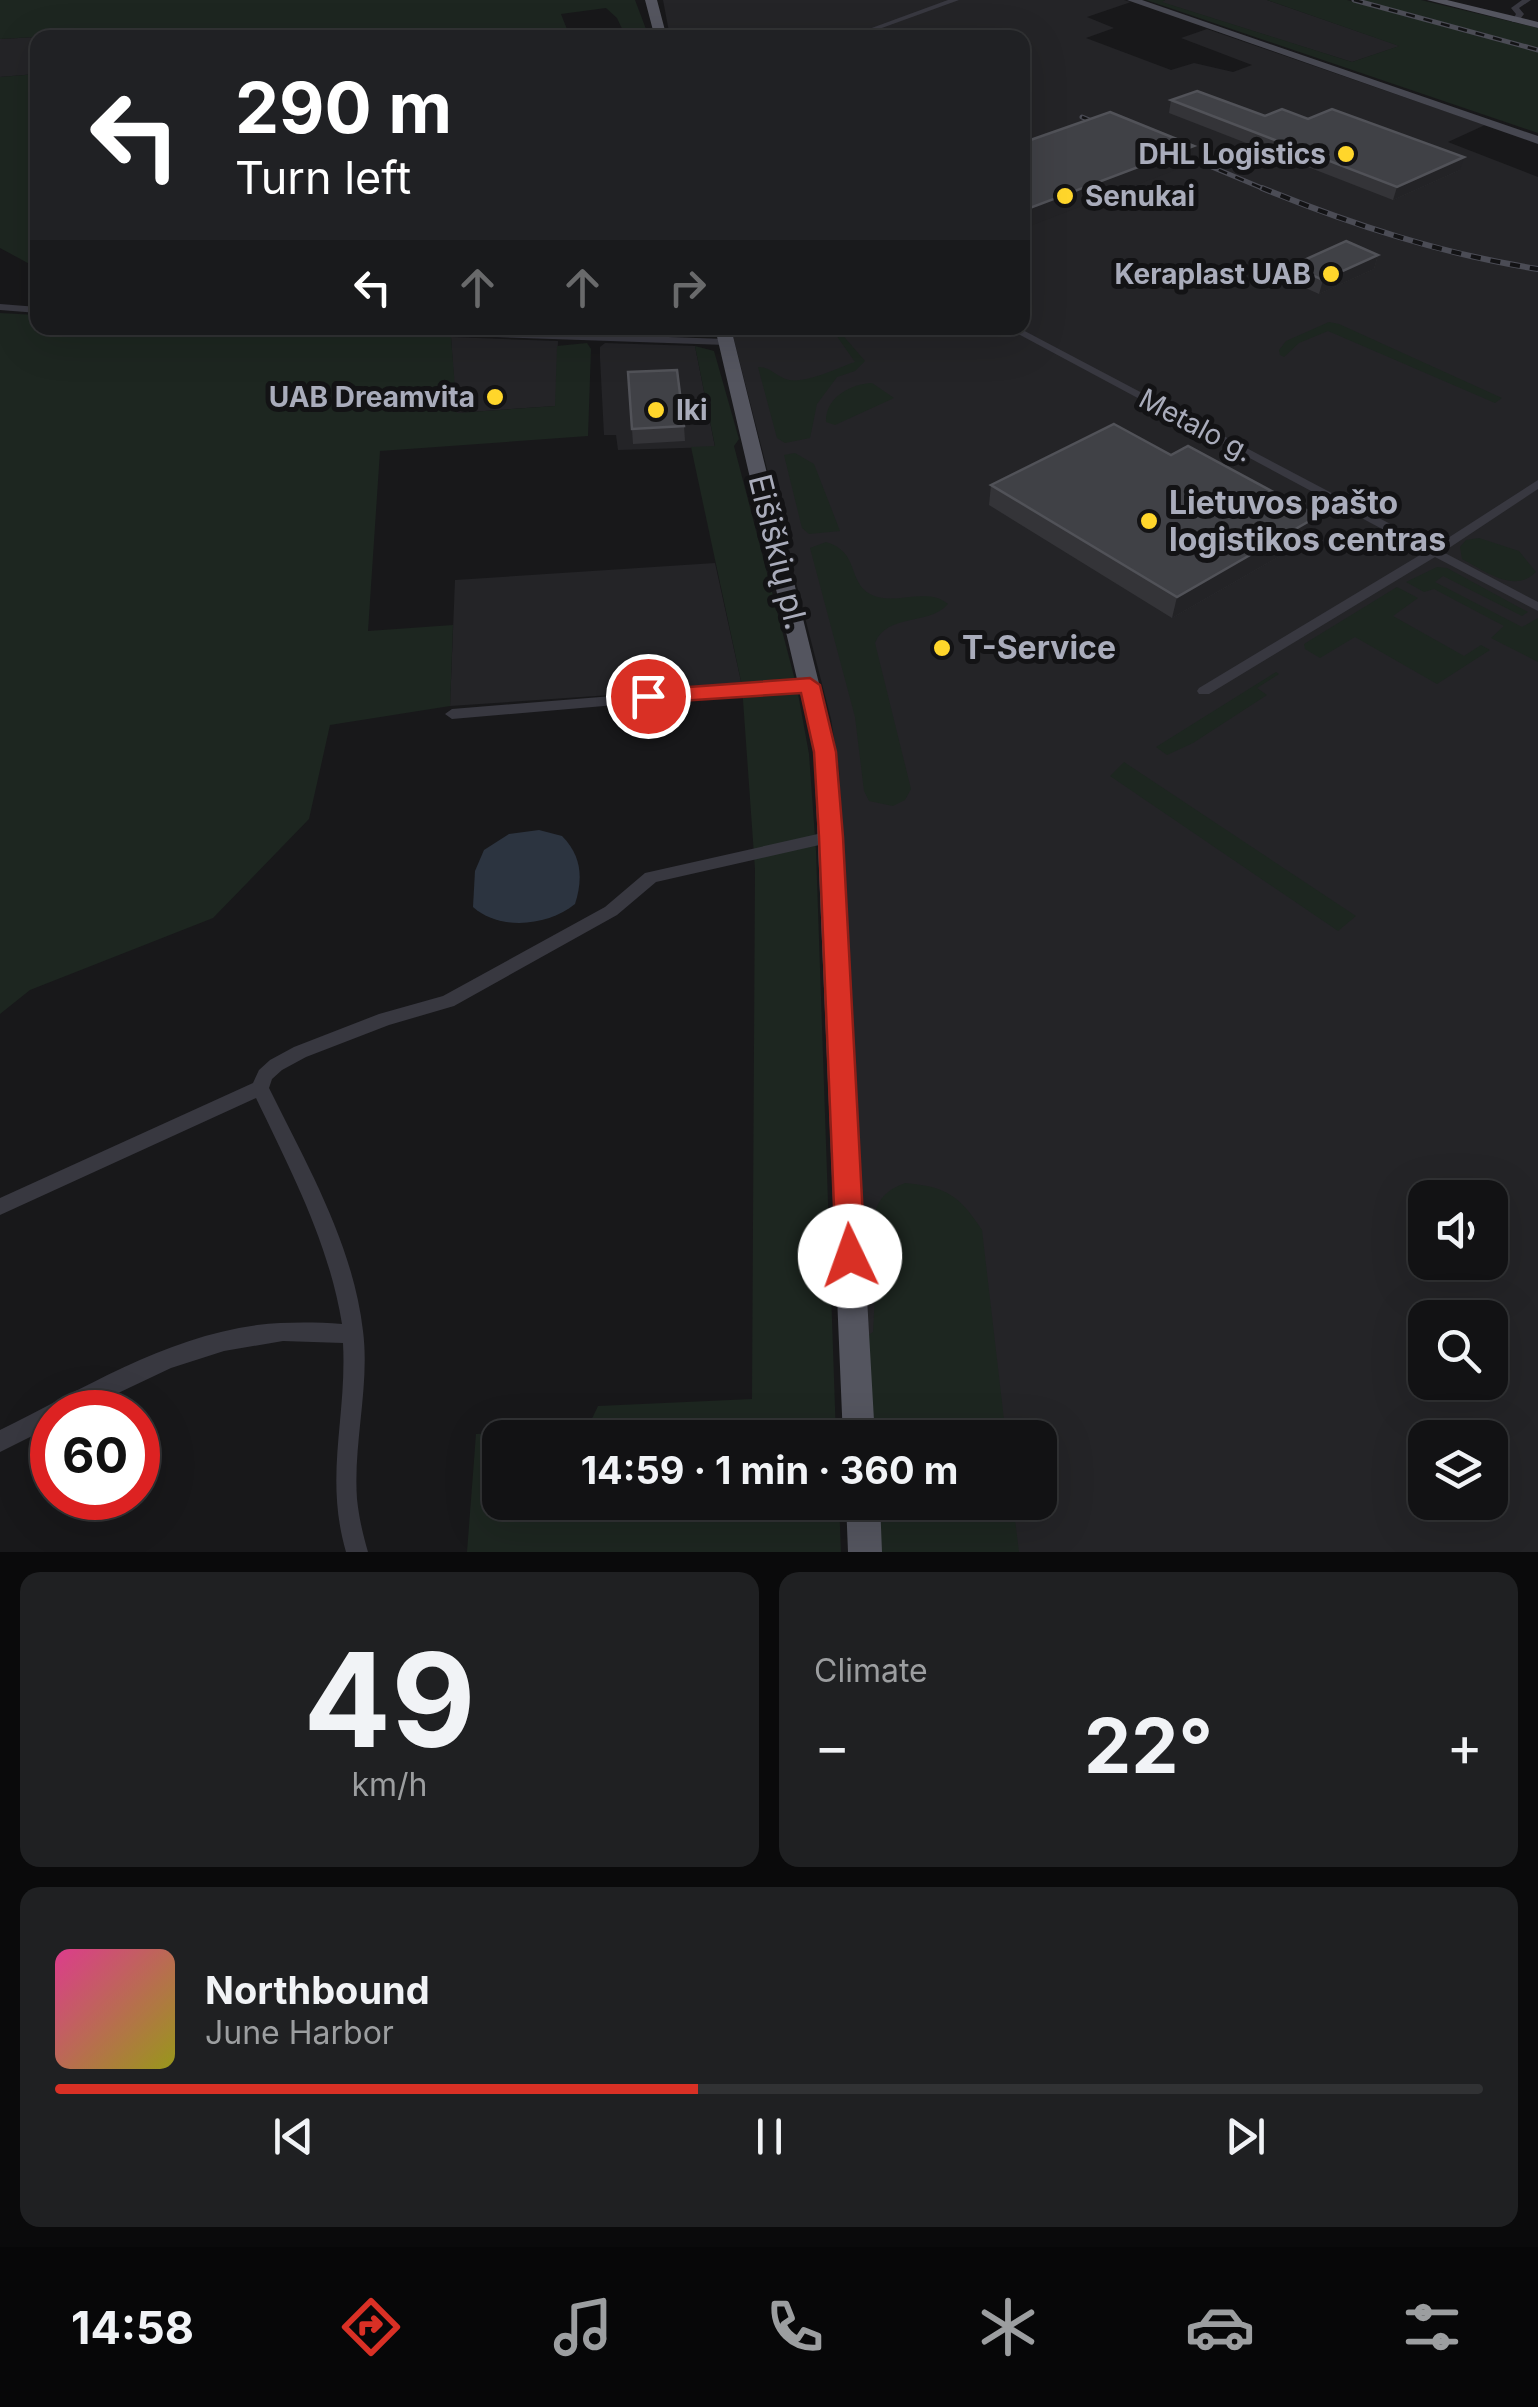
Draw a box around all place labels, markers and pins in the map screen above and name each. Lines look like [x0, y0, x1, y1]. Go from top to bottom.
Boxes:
place label: DHL Logistics [1138, 137, 1326, 171]
marker: DHL Logistics [1335, 143, 1357, 165]
place label: Senukai [1085, 179, 1195, 213]
marker: Senukai [1054, 185, 1076, 207]
place label: Keraplast UAB [1115, 257, 1311, 291]
marker: Keraplast UAB [1320, 263, 1342, 285]
place label: UAB Dreamvita [269, 380, 475, 414]
marker: UAB Dreamvita [484, 386, 506, 408]
place label: Iki [676, 393, 708, 427]
marker: Iki [645, 399, 667, 421]
place label: Lietuvos pašto logistikos centras [1169, 483, 1446, 559]
marker: Lietuvos pašto logistikos centras [1138, 510, 1160, 532]
place label: T-Service [962, 628, 1116, 667]
marker: T-Service [931, 637, 953, 659]
pin [606, 654, 691, 739]

